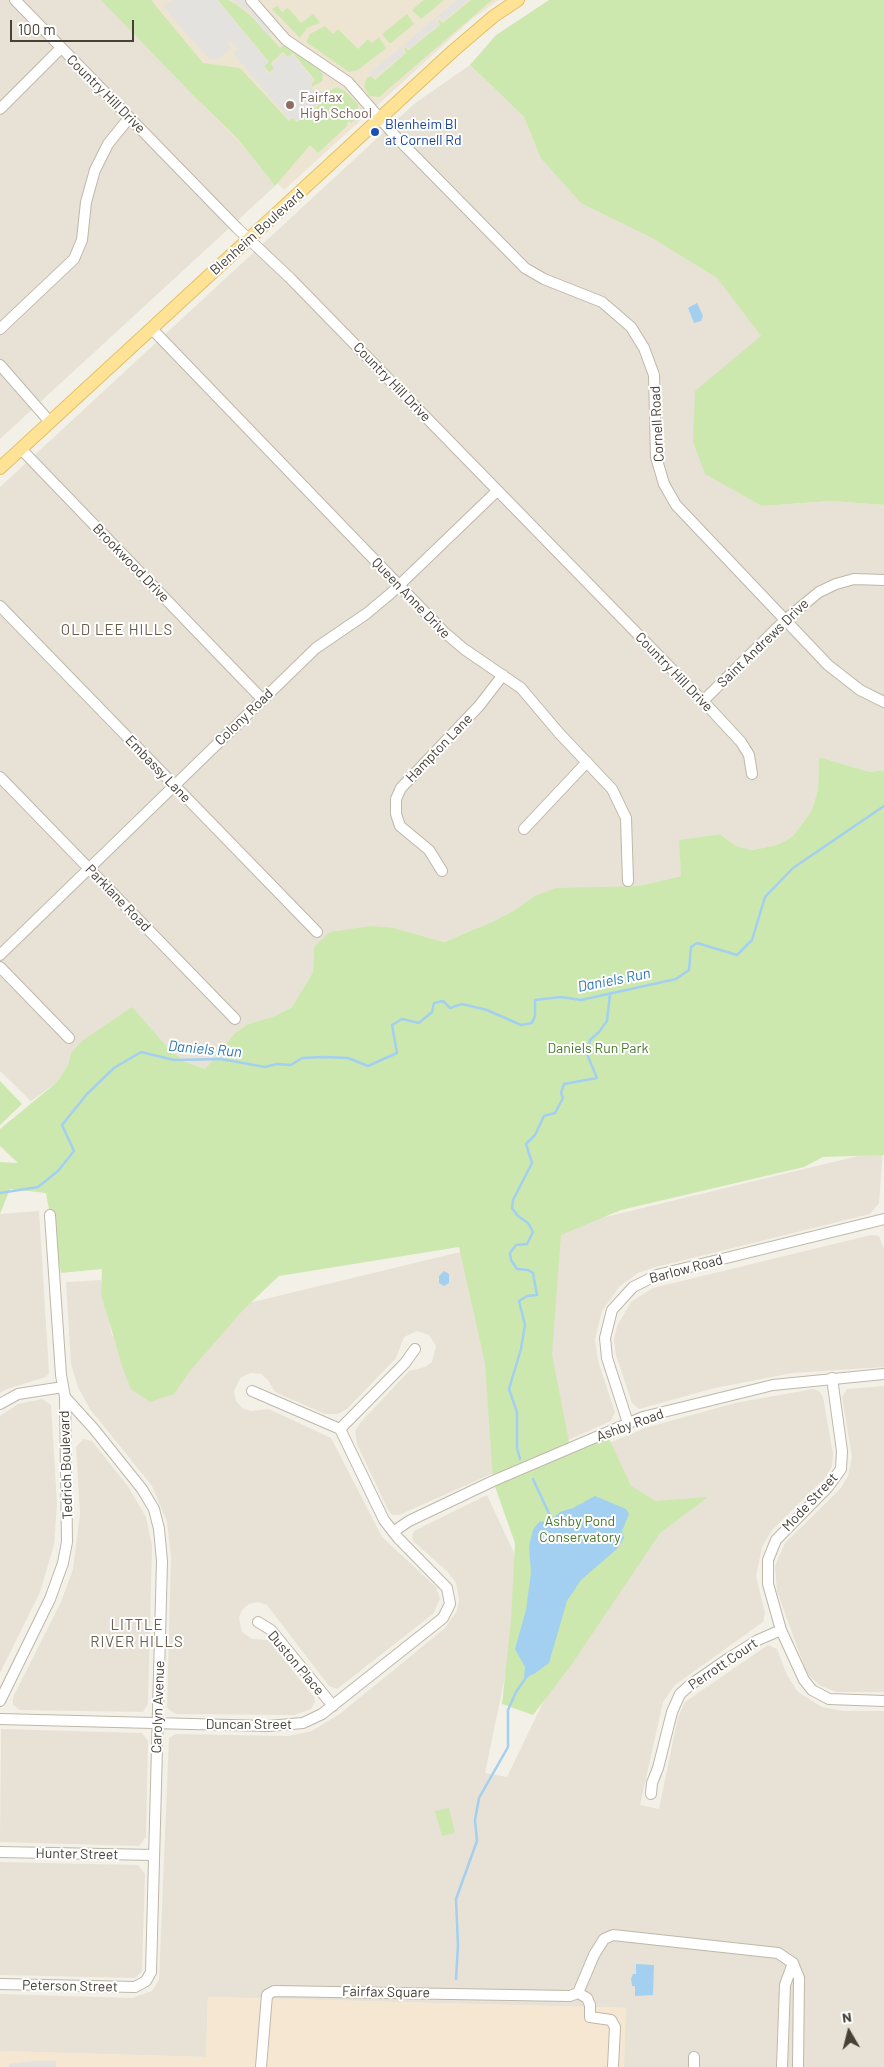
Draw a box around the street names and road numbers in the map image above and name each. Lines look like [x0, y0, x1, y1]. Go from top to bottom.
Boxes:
street label: Country Hill Drive [63, 51, 149, 137]
street label: Blenheim Boulevard [207, 185, 307, 279]
street label: Country Hill Drive [350, 339, 434, 425]
street label: Cornell Road [647, 385, 667, 463]
street label: Brookwood Drive [89, 520, 173, 606]
street label: Queen Anne Drive [368, 554, 454, 642]
street label: Saint Andrews Drive [714, 595, 812, 691]
street label: Country Hill Drive [632, 629, 716, 715]
street label: Colony Road [211, 685, 277, 749]
street label: Hampton Lane [402, 710, 476, 786]
street label: Embassy Lane [122, 732, 194, 806]
street label: Parklane Road [82, 861, 154, 935]
street label: Barlow Road [647, 1251, 725, 1287]
street label: Ashby Road [594, 1405, 666, 1445]
street label: Tedrich Boulevard [56, 1410, 76, 1520]
street label: Mode Street [779, 1469, 841, 1535]
street label: Duston Place [264, 1627, 328, 1699]
street label: Perrott Court [685, 1635, 761, 1693]
street label: Carolyn Avenue [148, 1660, 168, 1754]
street label: Duncan Street [206, 1716, 292, 1732]
street label: Hunter Street [36, 1845, 118, 1863]
street label: Peterson Street [22, 1977, 118, 1995]
street label: Fairfax Square [342, 1983, 430, 2001]

